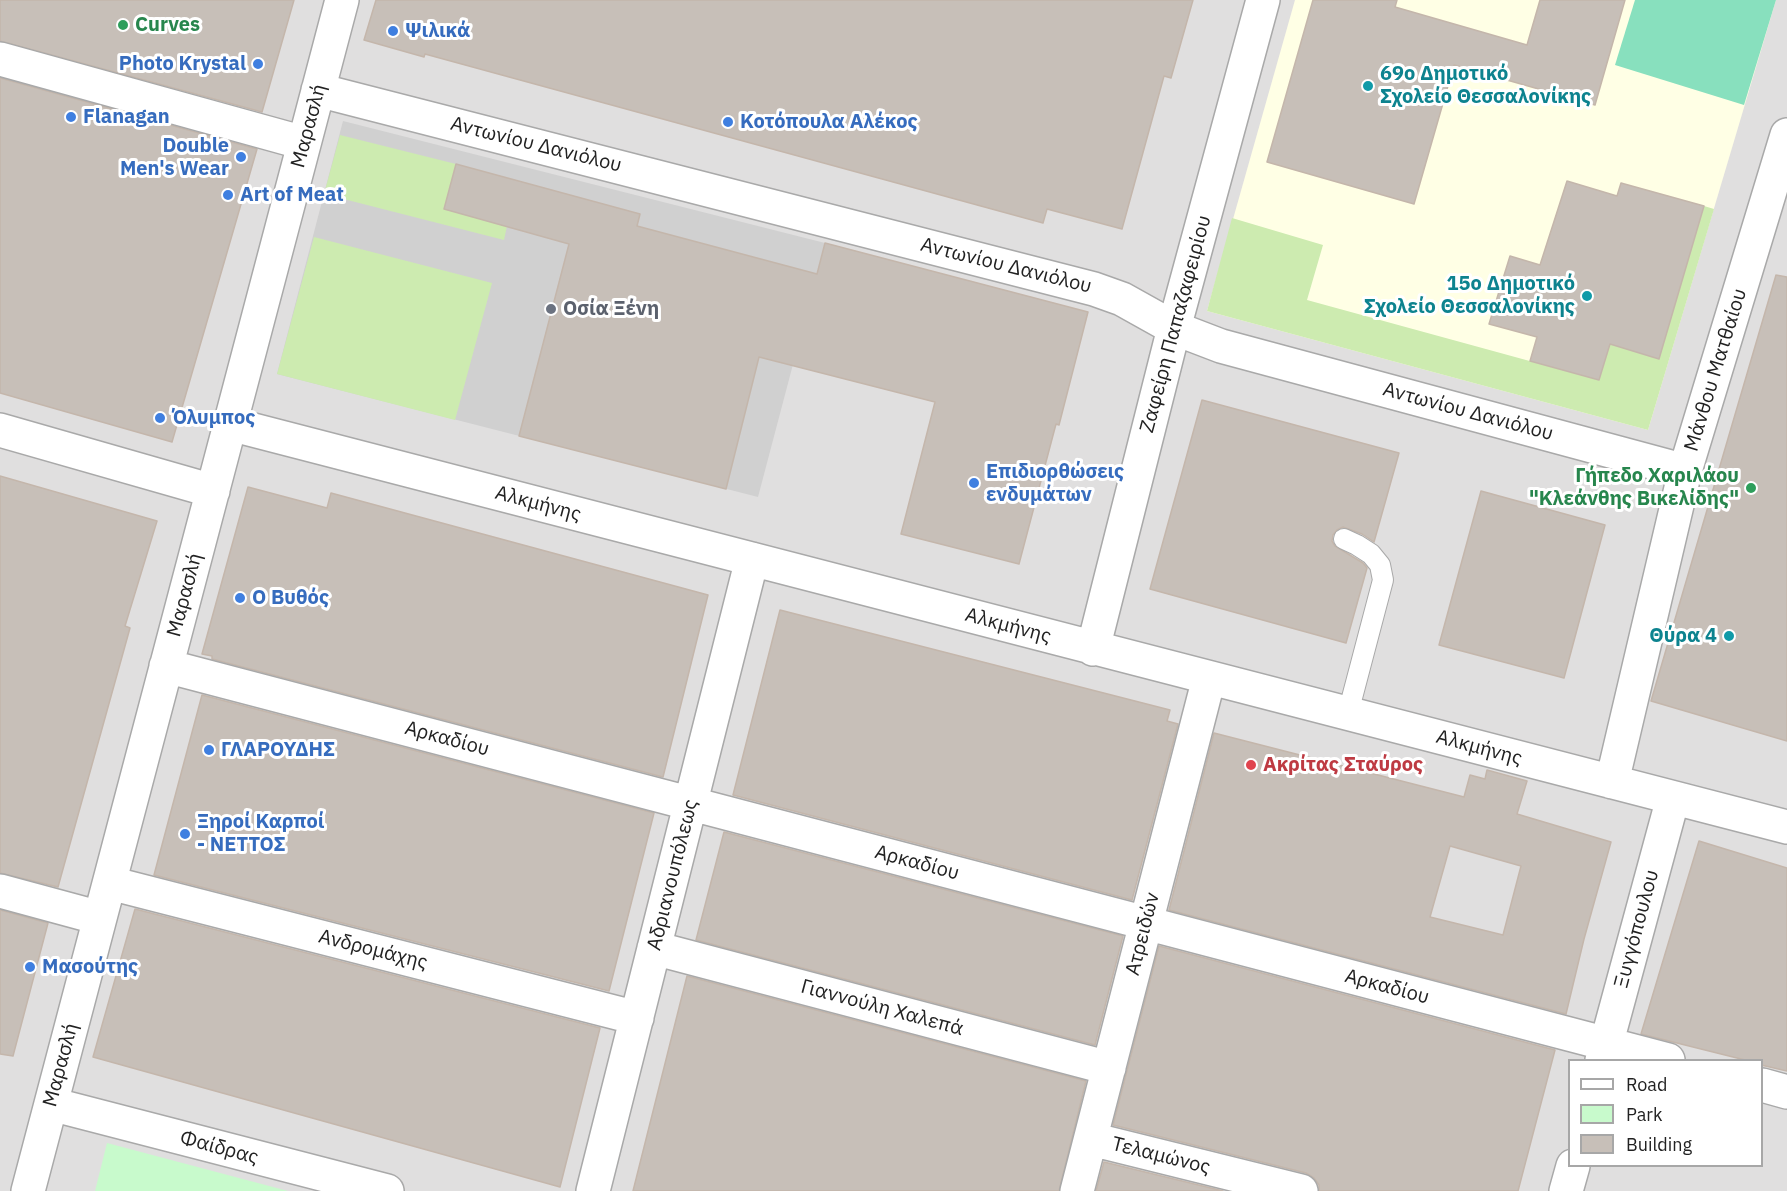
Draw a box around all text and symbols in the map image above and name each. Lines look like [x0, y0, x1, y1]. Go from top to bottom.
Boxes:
place label: Curves [135, 13, 200, 37]
marker: Curves [116, 18, 130, 32]
place label: Ψιλικά [405, 19, 470, 43]
marker: Ψιλικά [386, 24, 400, 38]
place label: Photo Krystal [119, 52, 246, 76]
marker: Photo Krystal [251, 57, 265, 71]
place label: 69ο Δημοτικό Σχολείο Θεσσαλονίκης [1380, 62, 1591, 109]
marker: 69ο Δημοτικό Σχολείο Θεσσαλονίκης [1361, 79, 1375, 93]
street label: Μαρασλή [286, 81, 332, 171]
place label: Flanagan [83, 105, 170, 129]
marker: Flanagan [64, 110, 78, 124]
place label: Κοτόπουλα Αλέκος [740, 110, 918, 134]
street label: Αντωνίου Δανιόλου [448, 112, 624, 178]
marker: Κοτόπουλα Αλέκος [721, 115, 735, 129]
place label: Double Men's Wear [120, 134, 229, 181]
marker: Double Men's Wear [234, 150, 248, 164]
place label: Art of Meat [240, 183, 344, 207]
marker: Art of Meat [221, 188, 235, 202]
street label: Ζαφείρη Παπαζαφειρίου [1135, 213, 1217, 435]
street label: Αντωνίου Δανιόλου [918, 233, 1094, 299]
place label: 15ο Δημοτικό Σχολείο Θεσσαλονίκης [1364, 272, 1575, 319]
street label: Μάνθου Ματθαίου [1680, 286, 1752, 454]
marker: 15ο Δημοτικό Σχολείο Θεσσαλονίκης [1580, 289, 1594, 303]
place label: Οσία Ξένη [563, 297, 659, 321]
marker: Οσία Ξένη [544, 302, 558, 316]
street label: Αντωνίου Δανιόλου [1380, 378, 1556, 446]
place label: Όλυμπος [172, 406, 255, 430]
marker: Όλυμπος [153, 411, 167, 425]
place label: Επιδιορθώσεις ενδυμάτων [986, 460, 1124, 507]
place label: Γήπεδο Χαριλάου "Κλεάνθης Βικελίδης" [1529, 464, 1739, 511]
marker: Επιδιορθώσεις ενδυμάτων [967, 476, 981, 490]
street label: Αλκμήνης [492, 481, 584, 527]
marker: Γήπεδο Χαριλάου "Κλεάνθης Βικελίδης" [1744, 481, 1758, 495]
street label: Μαρασλή [162, 550, 208, 640]
place label: Ο Βυθός [252, 586, 329, 610]
marker: Ο Βυθός [233, 591, 247, 605]
street label: Αλκμήνης [962, 603, 1054, 649]
place label: Θύρα 4 [1649, 624, 1717, 648]
marker: Θύρα 4 [1722, 629, 1736, 643]
street label: Αρκαδίου [402, 716, 492, 762]
street label: Αλκμήνης [1433, 725, 1525, 771]
place label: ΓΛΑΡΟΥΔΗΣ [221, 738, 335, 762]
marker: ΓΛΑΡΟΥΔΗΣ [202, 743, 216, 757]
place label: Ακρίτας Σταύρος [1263, 753, 1423, 777]
marker: Ακρίτας Σταύρος [1244, 758, 1258, 772]
street label: Αδριανουπόλεως [643, 797, 703, 953]
place label: Ξηροί Καρποί - ΝΕΤΤΟΣ [197, 810, 324, 857]
marker: Ξηροί Καρποί - ΝΕΤΤΟΣ [178, 827, 192, 841]
street label: Αρκαδίου [872, 840, 962, 886]
street label: Ξυγγόπουλου [1610, 867, 1664, 991]
street label: Ατρειδών [1121, 890, 1165, 978]
street label: Ανδρομάχης [316, 925, 430, 975]
place label: Μασούτης [42, 955, 138, 979]
marker: Μασούτης [23, 960, 37, 974]
street label: Αρκαδίου [1342, 964, 1432, 1010]
street label: Γιαννούλη Χαλεπά [798, 975, 966, 1041]
street label: Μαρασλή [38, 1020, 84, 1110]
legend [1568, 1059, 1763, 1167]
text: Road [1626, 1073, 1667, 1096]
text: Park [1626, 1103, 1662, 1126]
street label: Φαίδρας [177, 1126, 261, 1170]
street label: Τελαμώνος [1109, 1132, 1213, 1180]
text: Building [1626, 1133, 1692, 1156]

